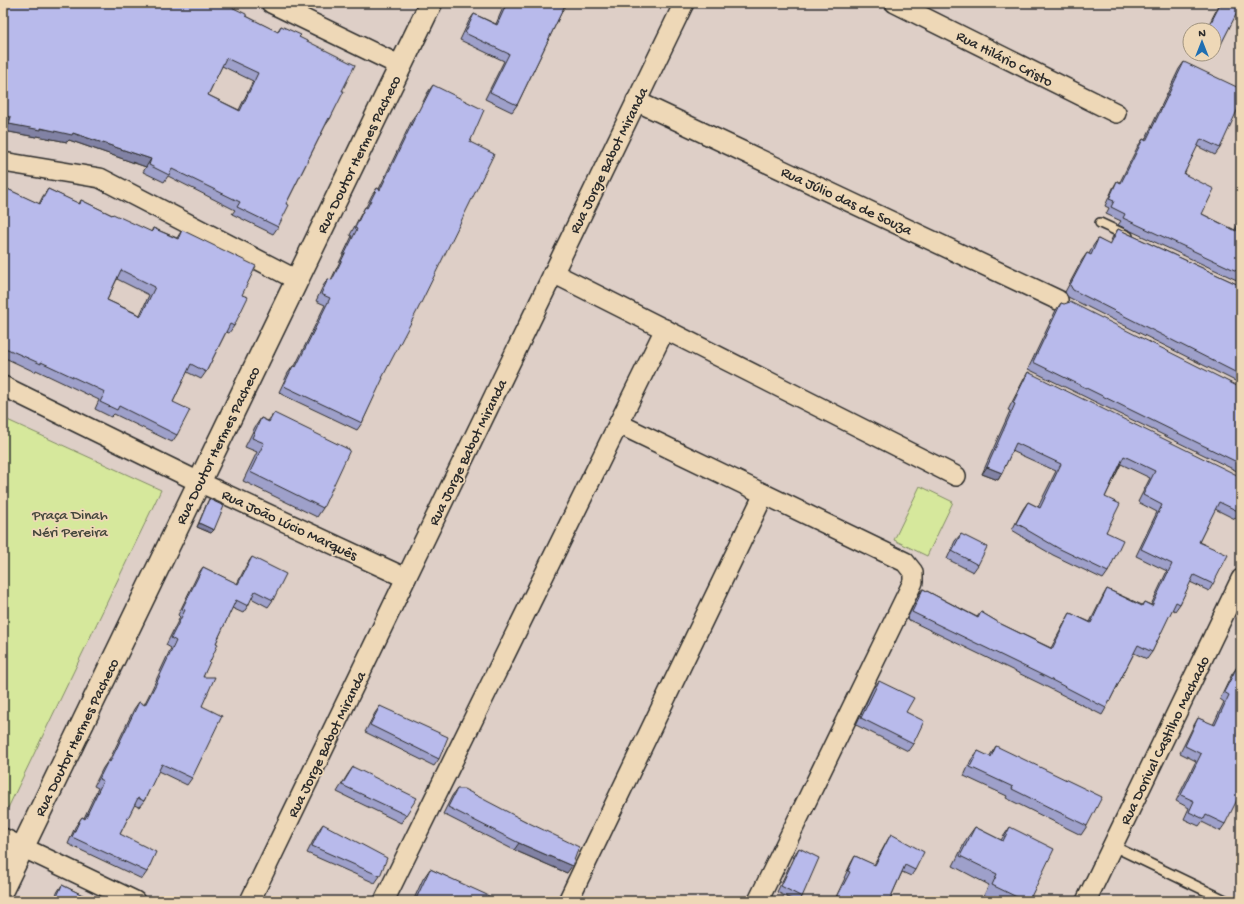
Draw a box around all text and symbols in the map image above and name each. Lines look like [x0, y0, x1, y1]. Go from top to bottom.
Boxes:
north arrow [1182, 22, 1222, 62]
street label: Rua Hilário Cristo [953, 28, 1056, 92]
text: N [1198, 28, 1206, 40]
street label: Rua Doutor Hermes Pacheco [314, 73, 406, 237]
street label: Rua Jorge Babot Miranda [567, 84, 653, 237]
street label: Rua Júlio das de Souza [778, 164, 915, 240]
street label: Rua Doutor Hermes Pacheco [173, 364, 265, 528]
street label: Rua Jorge Babot Miranda [426, 376, 512, 529]
street label: Rua João Lúcio Marquês [218, 486, 360, 565]
park label: Praça Dinah Néri Pereira [31, 507, 108, 542]
street label: Rua Dorival Castilho Machado [1117, 653, 1215, 828]
street label: Rua Doutor Hermes Pacheco [32, 656, 124, 820]
street label: Rua Jorge Babot Miranda [285, 668, 371, 821]

